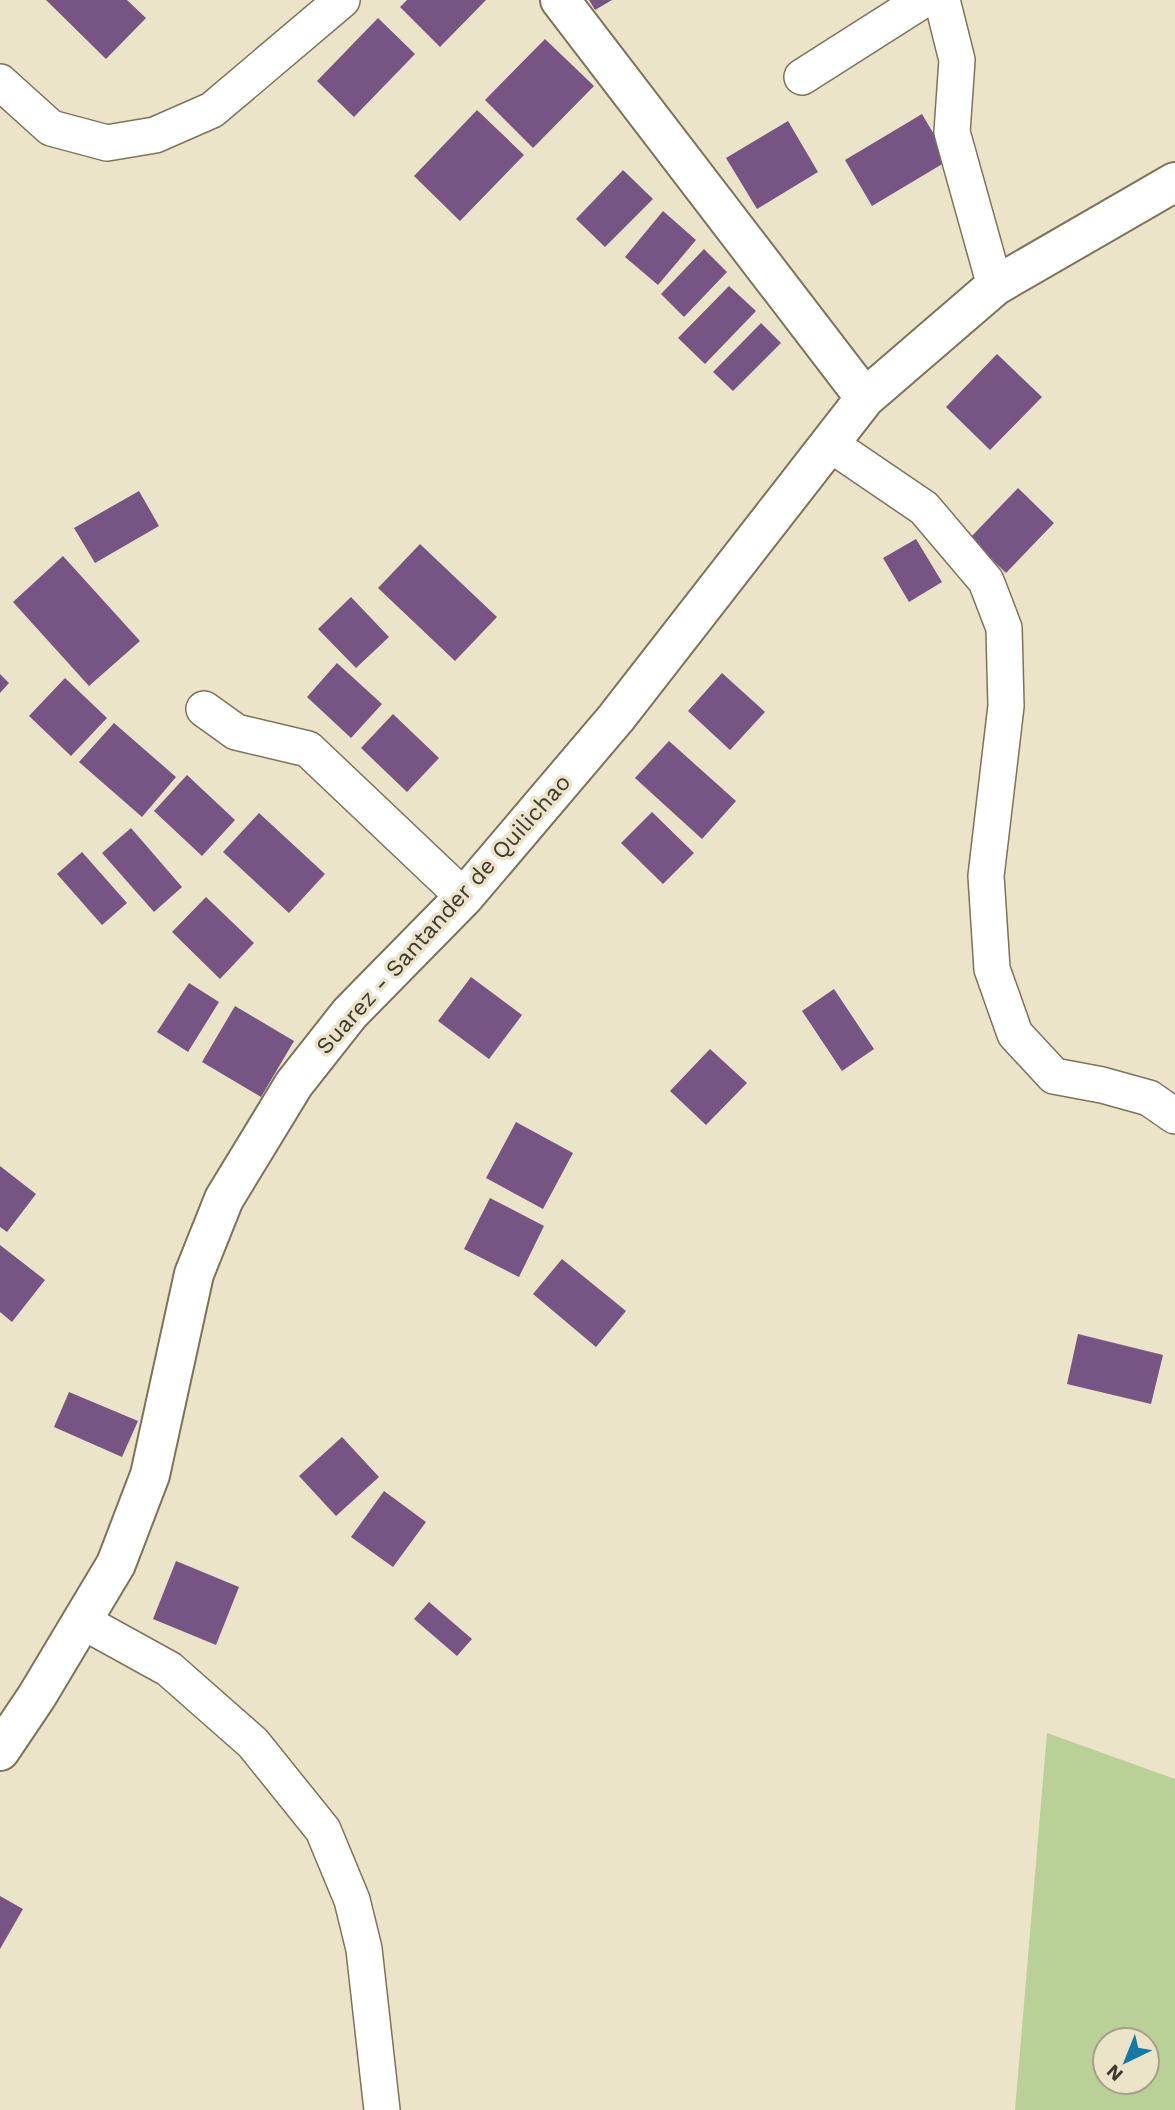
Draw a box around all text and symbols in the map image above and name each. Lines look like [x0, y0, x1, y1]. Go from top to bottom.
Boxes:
street label: Suarez - Santander de Quilichao [311, 769, 576, 1060]
north arrow [1091, 2026, 1161, 2096]
text: N [1102, 2060, 1128, 2086]

